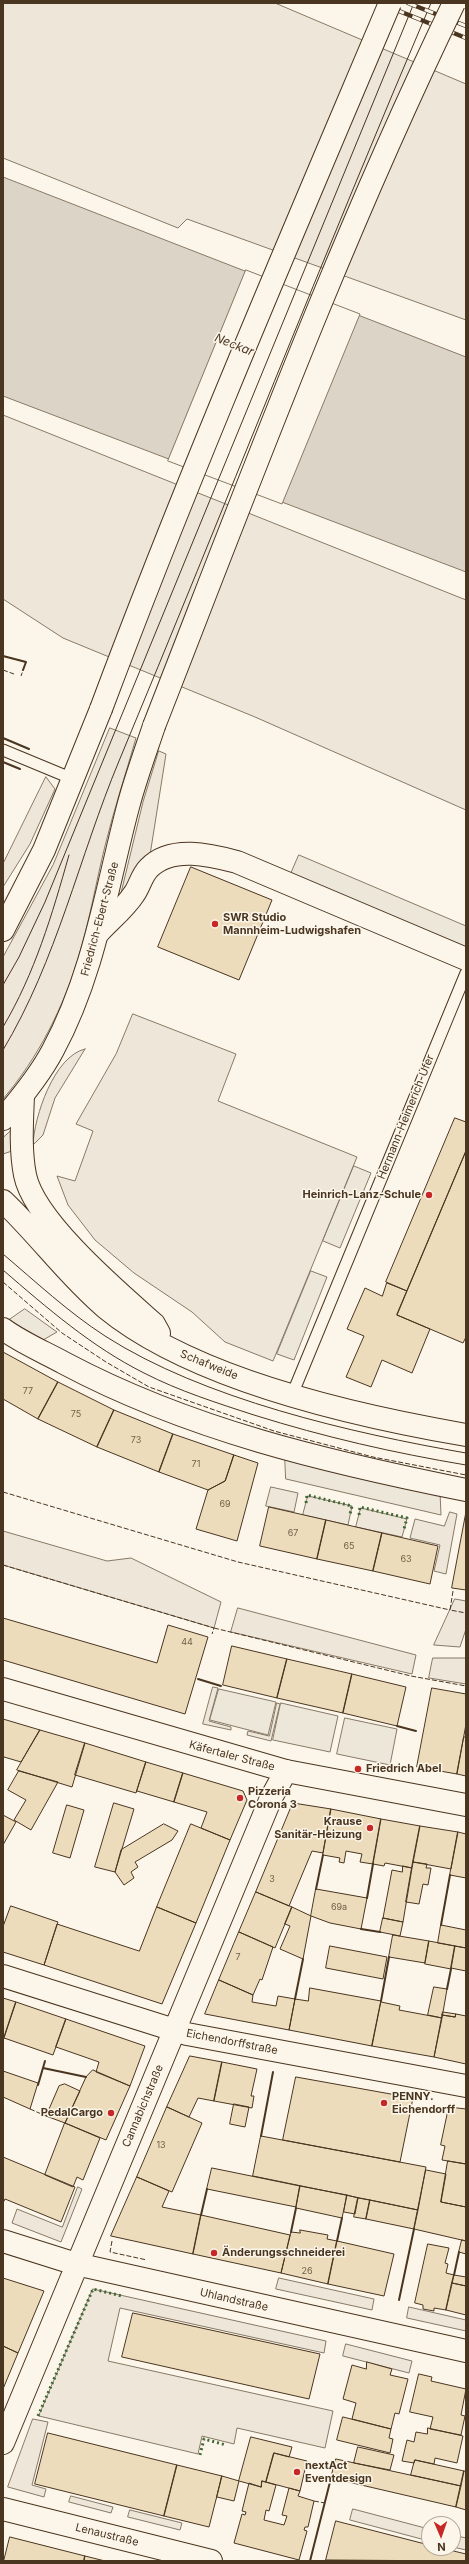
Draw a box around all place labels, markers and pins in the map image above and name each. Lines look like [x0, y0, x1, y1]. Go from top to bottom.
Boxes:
place label: SWR Studio Mannheim-Ludwigshafen [223, 911, 361, 937]
marker: SWR Studio Mannheim-Ludwigshafen [210, 919, 220, 929]
place label: Heinrich-Lanz-Schule [303, 1188, 421, 1202]
marker: Heinrich-Lanz-Schule [424, 1190, 434, 1200]
place label: Friedrich Abel [366, 1762, 441, 1776]
marker: Friedrich Abel [353, 1764, 363, 1774]
place label: Pizzeria Corona 3 [248, 1785, 297, 1811]
marker: Pizzeria Corona 3 [235, 1793, 245, 1803]
place label: Krause Sanitär-Heizung [274, 1815, 362, 1841]
marker: Krause Sanitär-Heizung [365, 1823, 375, 1833]
place label: PENNY. Eichendorff [392, 2090, 455, 2116]
marker: PENNY. Eichendorff [379, 2098, 389, 2108]
place label: PedalCargo [41, 2106, 103, 2120]
marker: PedalCargo [106, 2108, 116, 2118]
place label: Änderungsschneiderei [222, 2246, 345, 2260]
marker: Änderungsschneiderei [209, 2248, 219, 2258]
place label: nextAct Eventdesign [305, 2459, 372, 2485]
marker: nextAct Eventdesign [292, 2467, 302, 2477]

